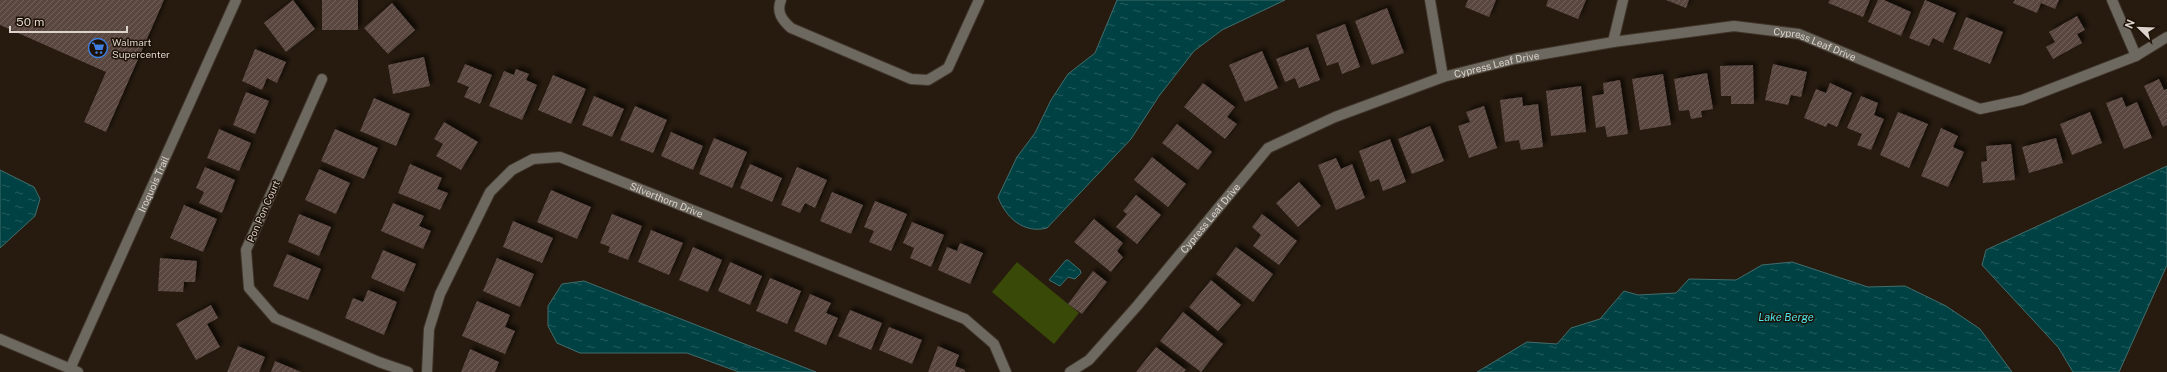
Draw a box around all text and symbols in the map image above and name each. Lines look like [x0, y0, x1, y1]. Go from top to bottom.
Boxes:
scale bar [10, 8, 127, 34]
north arrow [2119, 8, 2159, 48]
text: 50 m [16, 15, 44, 29]
text: N [2123, 18, 2137, 30]
street label: Cypress Leaf Drive [1773, 25, 1858, 63]
place label: Walmart Supercenter [112, 36, 170, 60]
supermarket icon: Walmart Supercenter [87, 37, 109, 59]
street label: Cypress Leaf Drive [1453, 49, 1540, 80]
street label: Iroquois Trail [135, 154, 171, 214]
street label: Pon Pon Court [244, 178, 282, 244]
street label: Silverthorn Drive [628, 180, 705, 220]
street label: Cypress Leaf Drive [1178, 180, 1243, 255]
water label: Lake Berge [1758, 311, 1814, 323]

